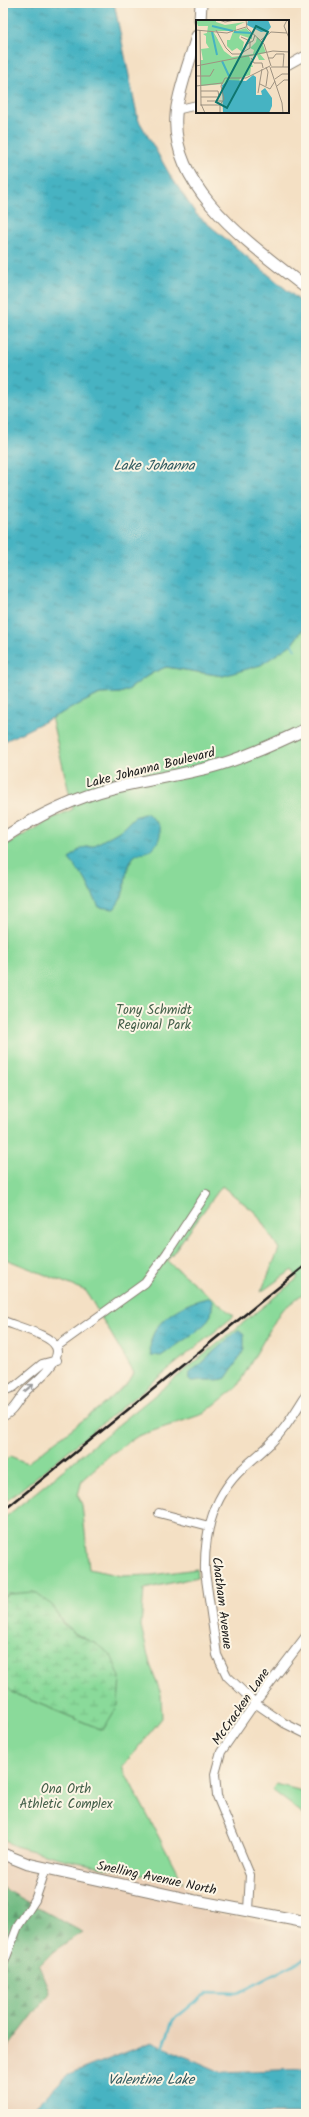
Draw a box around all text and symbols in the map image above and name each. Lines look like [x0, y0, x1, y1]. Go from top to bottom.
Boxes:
inset map [196, 20, 289, 113]
water label: Lake Johanna [113, 455, 196, 477]
street label: Lake Johanna Boulevard [84, 742, 218, 795]
park label: Tony Schmidt Regional Park [116, 1000, 193, 1036]
one-way arrow [24, 1384, 34, 1393]
street label: Chatham Avenue [205, 1556, 238, 1651]
street label: McCracken Lane [207, 1664, 276, 1750]
park label: Ona Orth Athletic Complex [20, 1779, 113, 1815]
street label: Snelling Avenue North [95, 1856, 219, 1901]
water label: Valentine Lake [108, 2069, 196, 2091]

